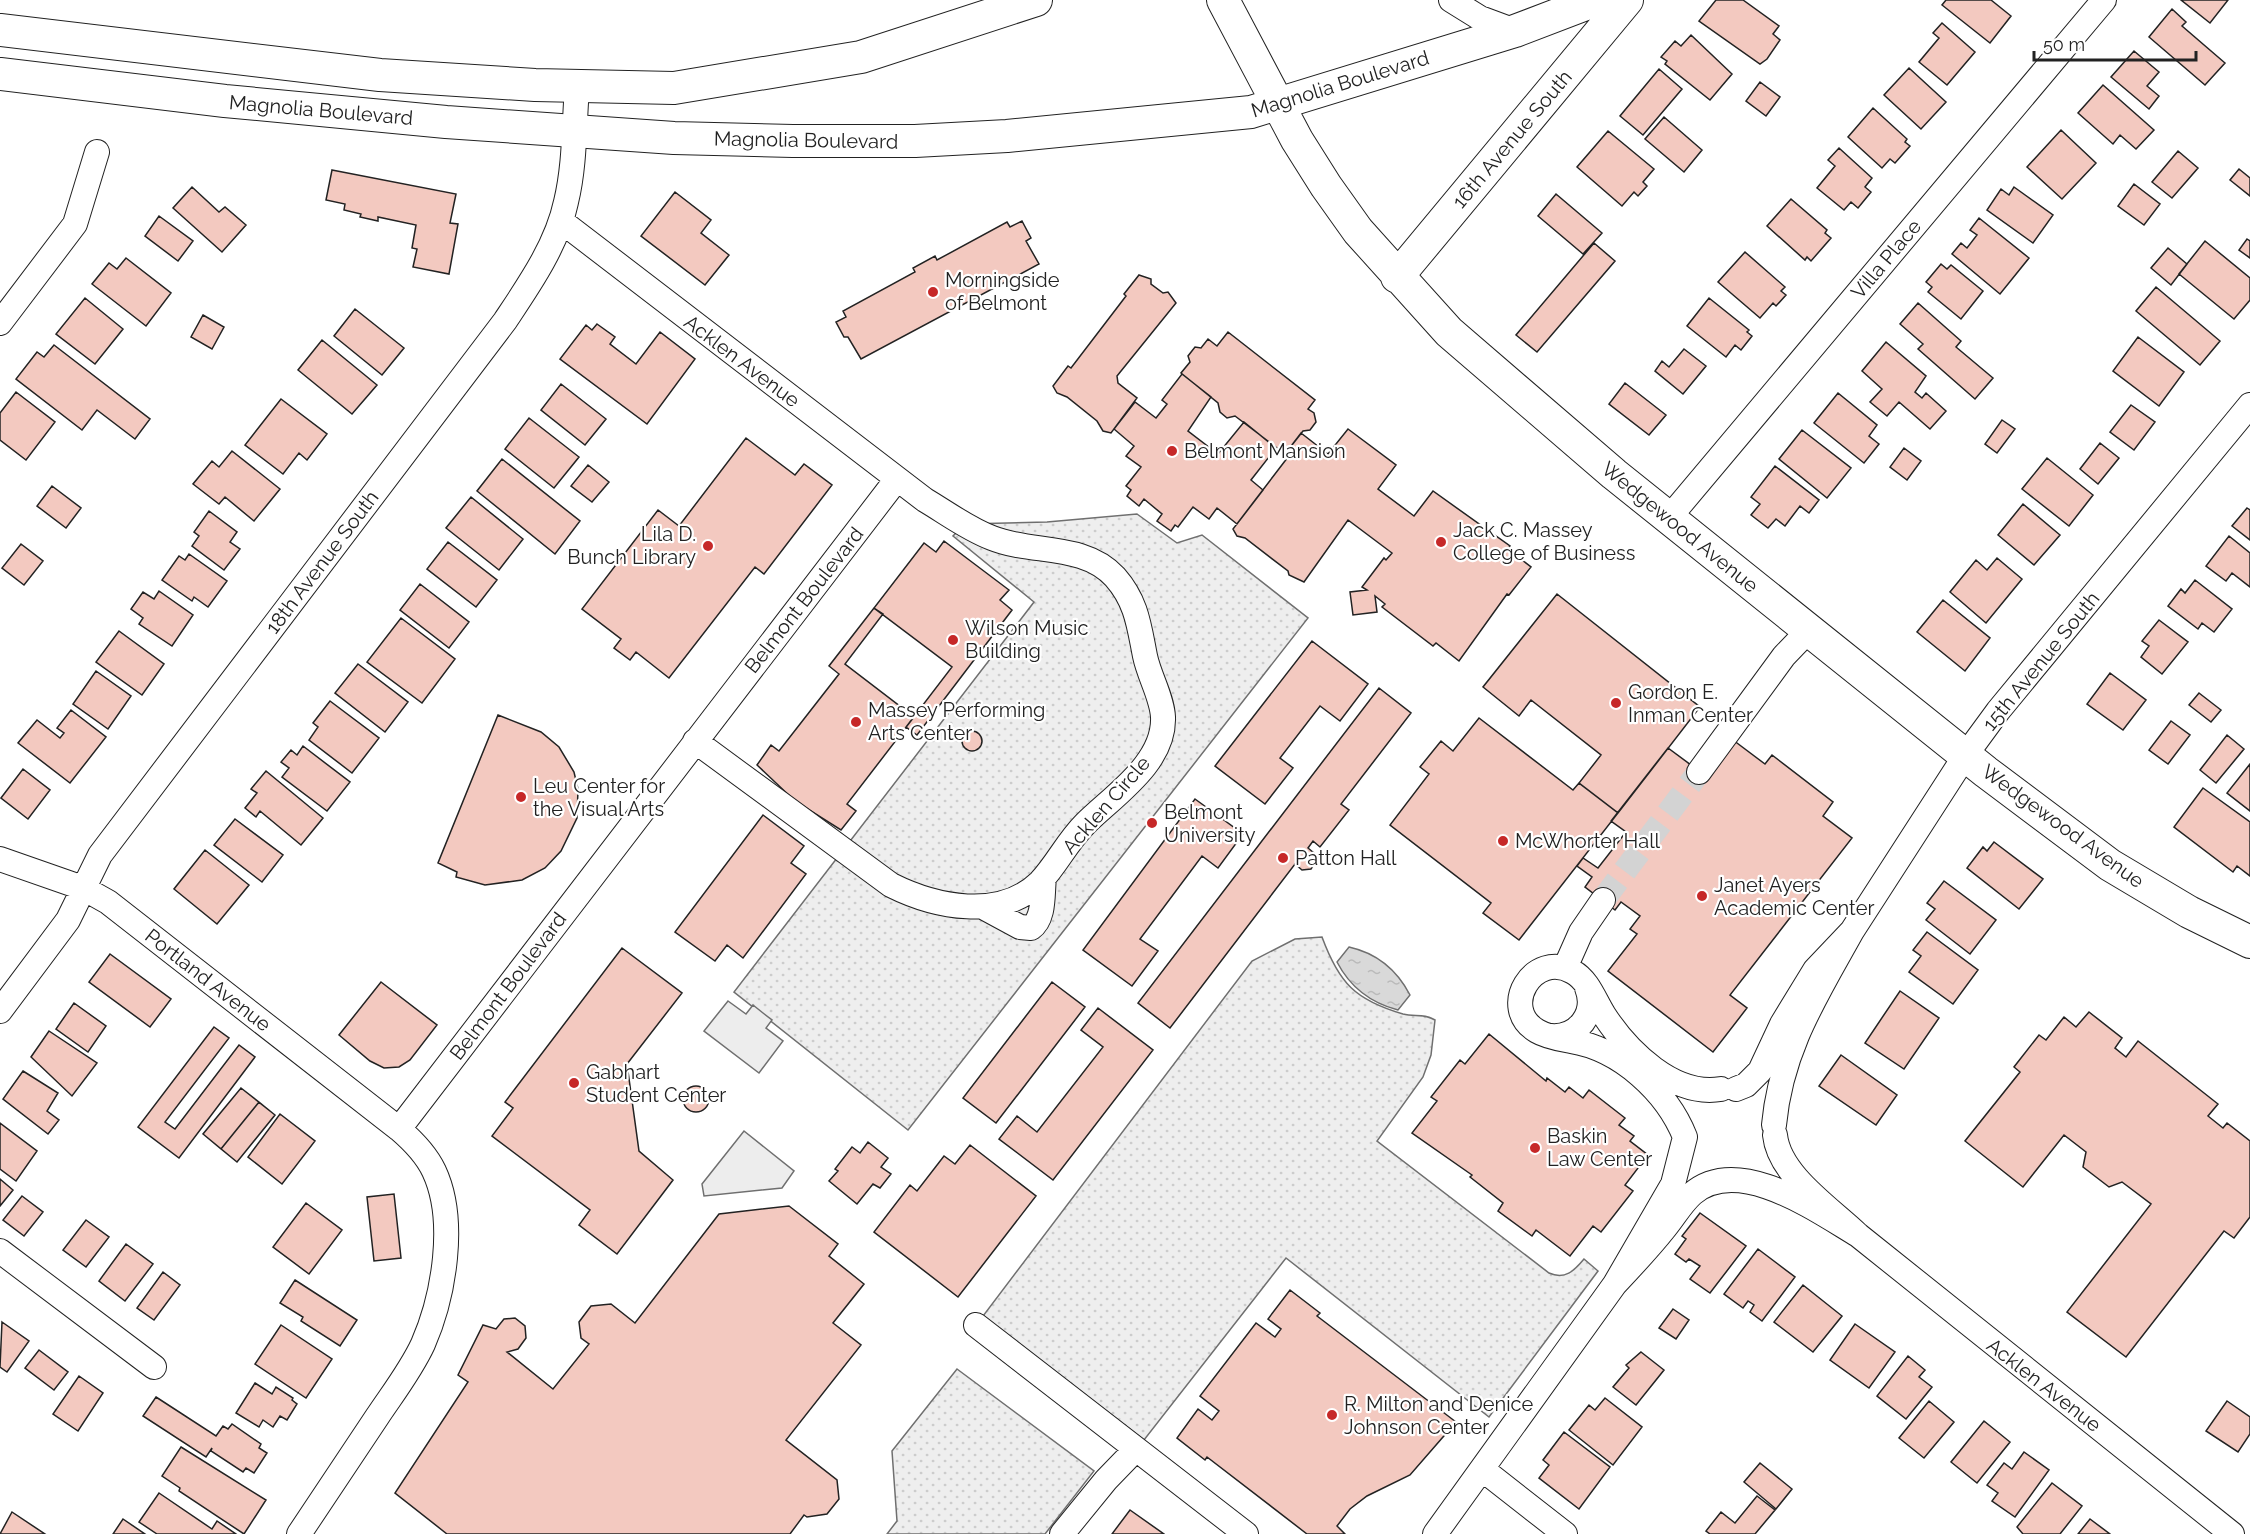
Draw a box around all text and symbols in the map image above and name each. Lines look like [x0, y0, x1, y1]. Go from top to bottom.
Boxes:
scale bar [2034, 24, 2196, 62]
text: 50 m [2043, 34, 2085, 55]
street label: Magnolia Boulevard [1248, 46, 1432, 122]
street label: 16th Avenue South [1447, 65, 1577, 213]
street label: Magnolia Boulevard [228, 90, 414, 130]
street label: Magnolia Boulevard [714, 126, 898, 154]
street label: Villa Place [1846, 214, 1926, 304]
place label: Morningside of Belmont [945, 268, 1060, 315]
marker: Morningside of Belmont [926, 285, 940, 299]
street label: Acklen Avenue [680, 310, 805, 412]
place label: Belmont Mansion [1184, 439, 1346, 463]
marker: Belmont Mansion [1165, 444, 1179, 458]
street label: Wedgewood Avenue [1597, 457, 1763, 598]
street label: 18th Avenue South [260, 486, 384, 638]
place label: Jack C. Massey College of Business [1453, 518, 1635, 565]
place label: Lila D. Bunch Library [567, 522, 696, 569]
street label: Belmont Boulevard [740, 522, 868, 678]
marker: Jack C. Massey College of Business [1434, 535, 1448, 549]
marker: Lila D. Bunch Library [701, 539, 715, 553]
street label: 15th Avenue South [1978, 587, 2104, 735]
place label: Wilson Music Building [965, 616, 1088, 663]
marker: Wilson Music Building [946, 633, 960, 647]
place label: Gordon E. Inman Center [1628, 680, 1753, 727]
marker: Gordon E. Inman Center [1609, 696, 1623, 710]
place label: Massey Performing Arts Center [868, 698, 1045, 745]
marker: Massey Performing Arts Center [849, 715, 863, 729]
street label: Acklen Circle [1057, 751, 1155, 859]
street label: Wedgewood Avenue [1977, 759, 2149, 893]
place label: Leu Center for the Visual Arts [533, 774, 665, 821]
marker: Leu Center for the Visual Arts [514, 790, 528, 804]
place label: Belmont University [1164, 800, 1256, 847]
marker: Belmont University [1145, 816, 1159, 830]
place label: McWhorter Hall [1515, 829, 1661, 853]
marker: McWhorter Hall [1496, 834, 1510, 848]
place label: Patton Hall [1295, 846, 1397, 870]
marker: Patton Hall [1276, 851, 1290, 865]
place label: Janet Ayers Academic Center [1714, 873, 1874, 920]
marker: Janet Ayers Academic Center [1695, 889, 1709, 903]
street label: Belmont Boulevard [445, 907, 571, 1065]
street label: Portland Avenue [140, 923, 276, 1037]
place label: Gabhart Student Center [586, 1060, 726, 1107]
marker: Gabhart Student Center [567, 1076, 581, 1090]
place label: Baskin Law Center [1547, 1124, 1652, 1171]
marker: Baskin Law Center [1528, 1141, 1542, 1155]
street label: Acklen Avenue [1982, 1333, 2106, 1437]
place label: R. Milton and Denice Johnson Center [1344, 1392, 1534, 1439]
marker: R. Milton and Denice Johnson Center [1325, 1408, 1339, 1422]

